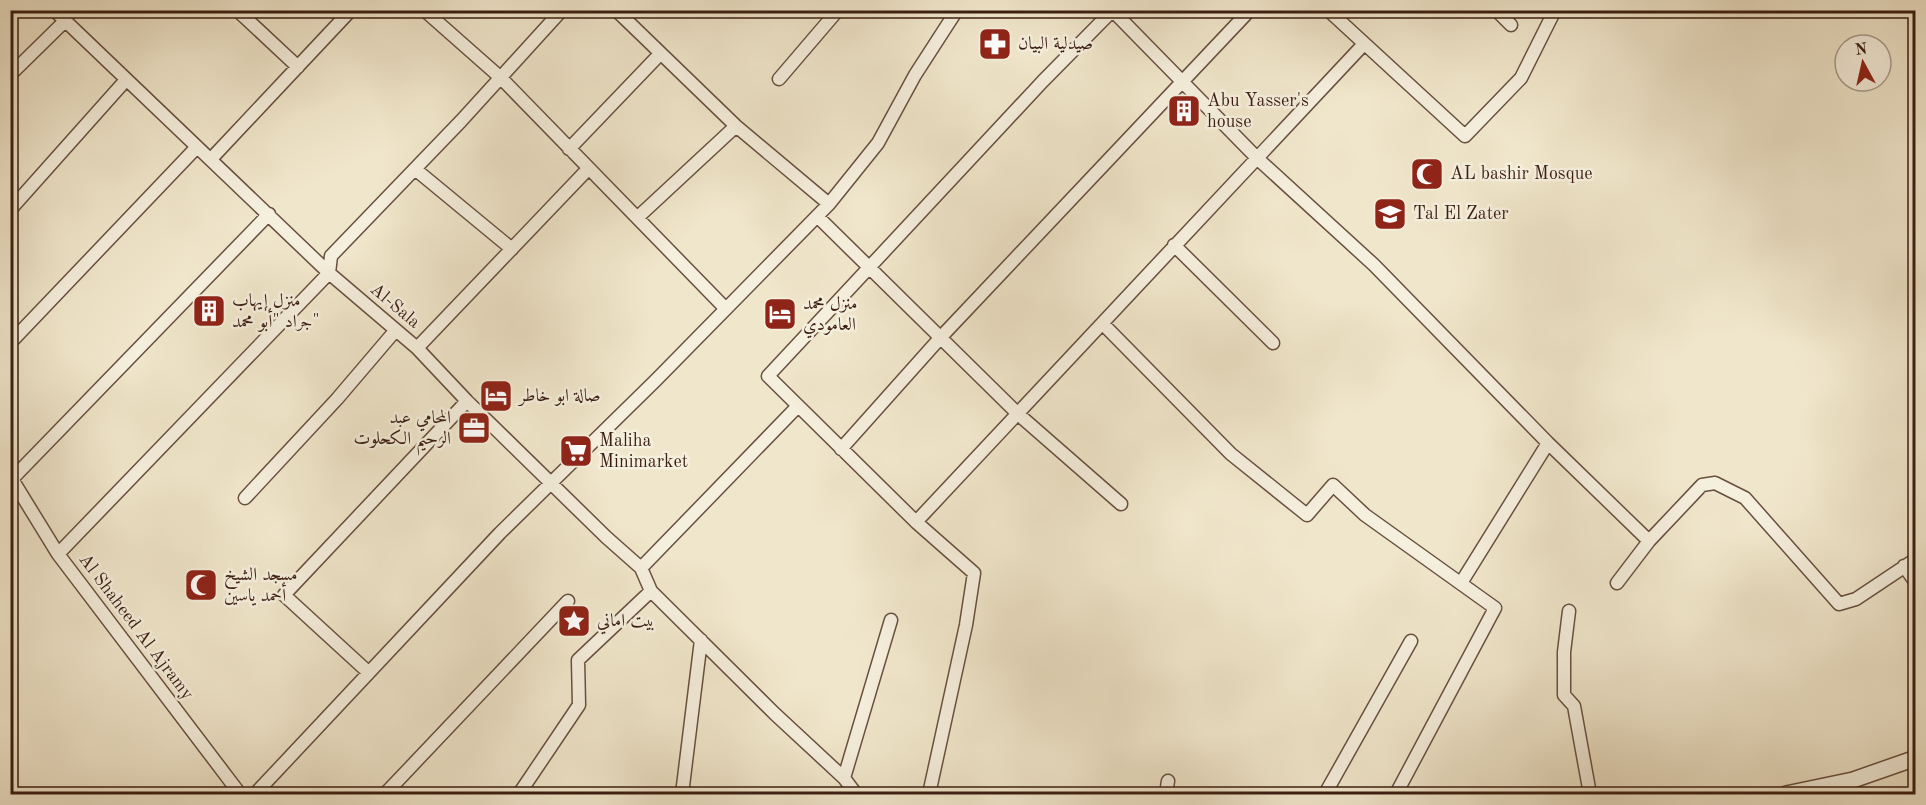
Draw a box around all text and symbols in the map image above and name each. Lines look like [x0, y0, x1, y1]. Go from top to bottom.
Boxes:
pharmacy icon: صيدلية البيان [977, 26, 1013, 62]
north arrow [1833, 33, 1893, 93]
place label: صيدلية البيان [1018, 35, 1093, 54]
text: N [1854, 41, 1869, 59]
place label: Abu Yasser's house [1207, 92, 1309, 131]
building icon: Abu Yasser's house [1166, 93, 1202, 129]
mosque icon: AL bashir Mosque [1409, 156, 1445, 192]
place label: AL bashir Mosque [1450, 165, 1593, 183]
school or university icon: Tal El Zater [1372, 196, 1408, 232]
place label: Tal El Zater [1413, 205, 1509, 223]
street label: Al-Sala [367, 280, 423, 332]
place label: منزل إيهاب جراد "أبو محمد" [232, 292, 320, 332]
building icon: منزل إيهاب جراد "أبو محمد" [191, 293, 227, 329]
place label: منزل محمد العامودي [803, 295, 857, 339]
hotel icon: منزل محمد العامودي [762, 296, 798, 332]
hotel icon: صالة ابو خاطر [478, 378, 514, 414]
place label: صالة ابو خاطر [517, 387, 601, 407]
place label: المحامي عبد الرحيم الكحلوت [353, 409, 451, 456]
office icon: المحامي عبد الرحيم الكحلوت [456, 410, 492, 446]
place label: Maliha Minimarket [599, 432, 688, 471]
supermarket icon: Maliha Minimarket [558, 433, 594, 469]
street label: Al Shaheed Al Ajramy [75, 551, 197, 704]
place label: مسجد الشيخ أحمد ياسين [224, 566, 298, 606]
mosque icon: مسجد الشيخ أحمد ياسين [183, 567, 219, 603]
place icon: بيت اماني [556, 603, 592, 639]
place label: بيت اماني [597, 612, 655, 635]

